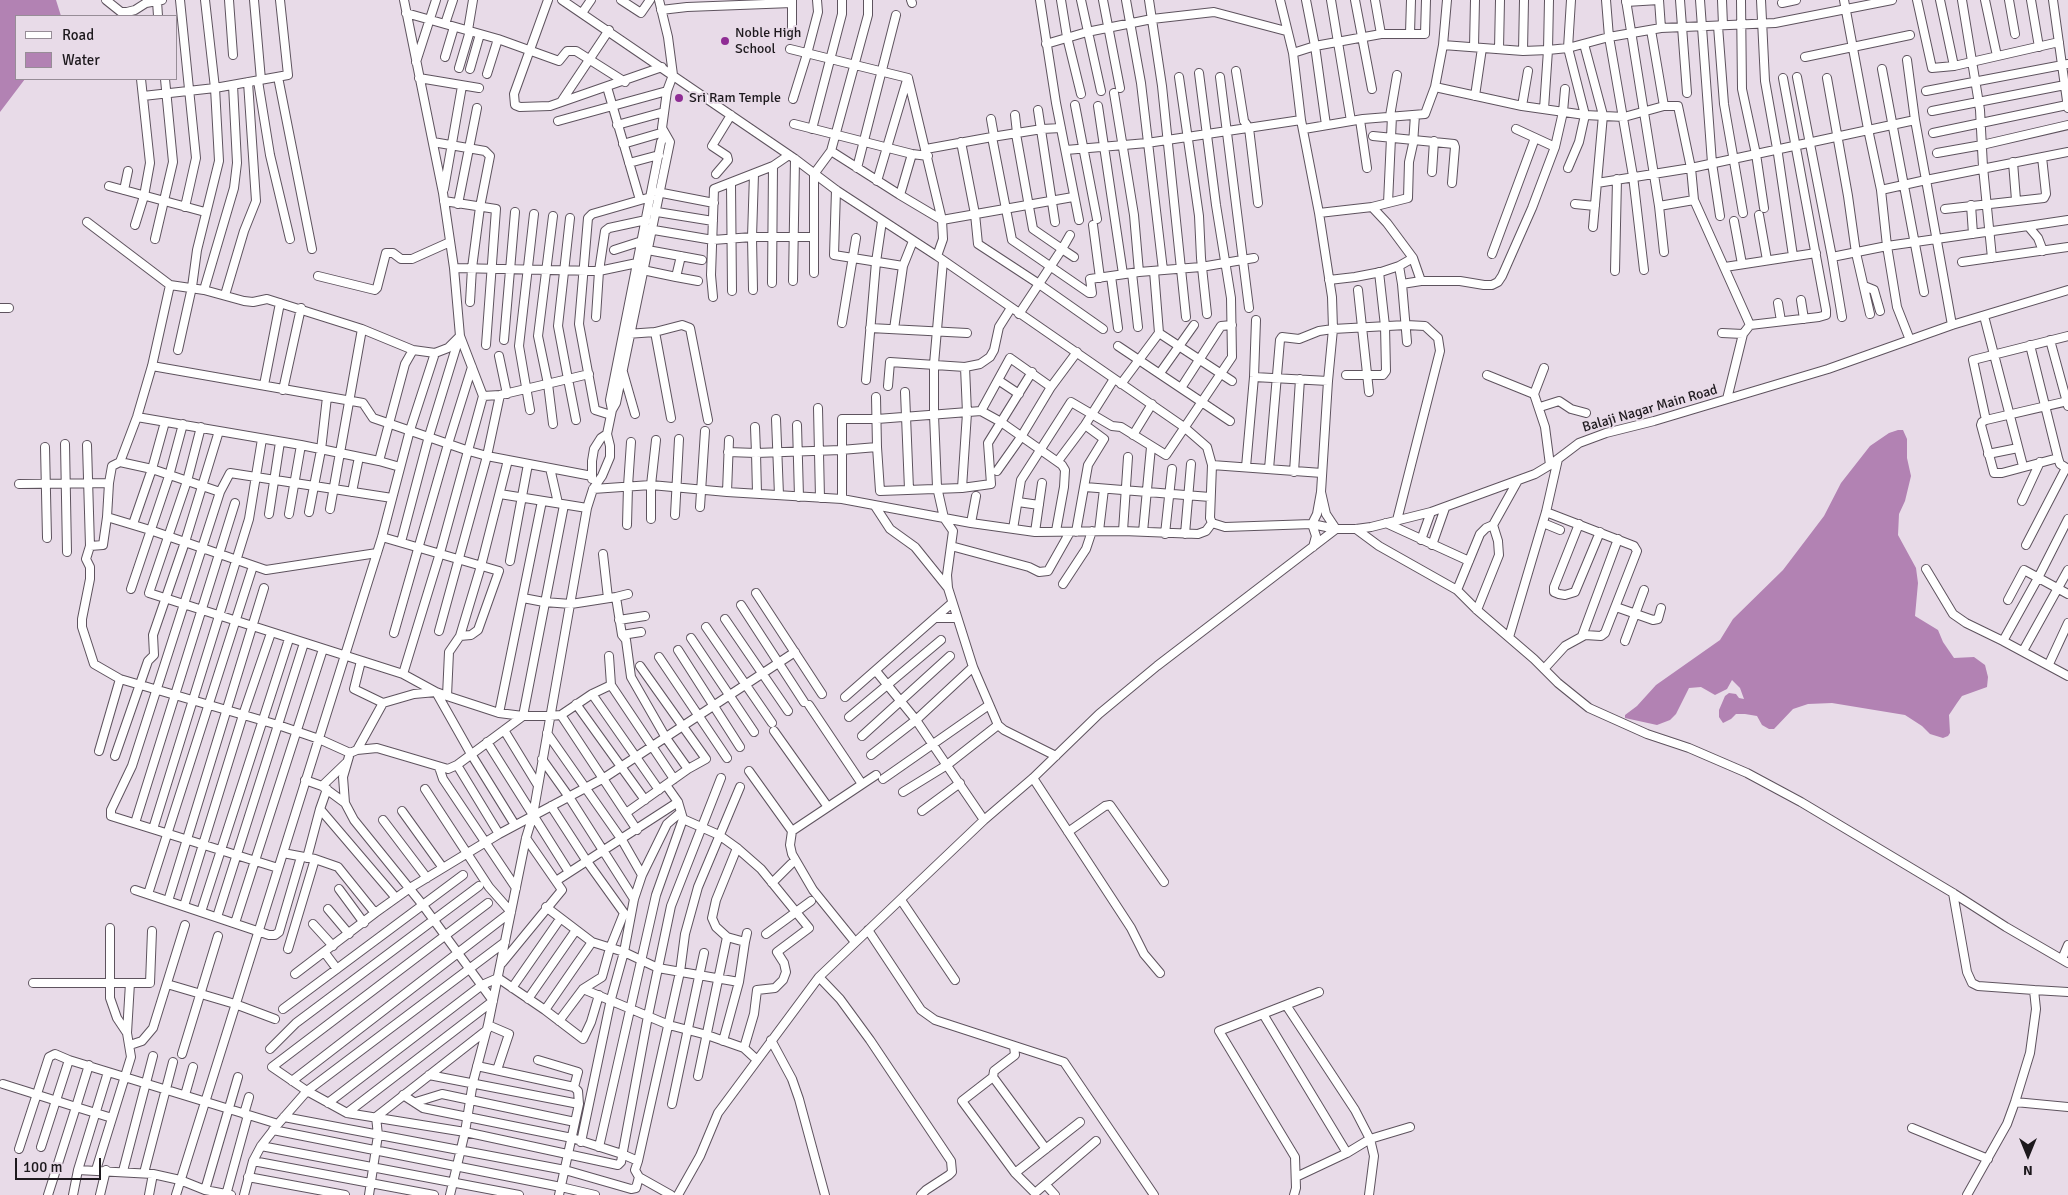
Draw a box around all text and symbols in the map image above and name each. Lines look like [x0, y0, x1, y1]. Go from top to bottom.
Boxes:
legend [15, 15, 178, 80]
place label: Noble High School [735, 25, 801, 58]
text: Road [62, 26, 94, 44]
marker: Noble High School [719, 35, 731, 47]
text: Water [62, 51, 100, 69]
place label: Sri Ram Temple [689, 90, 781, 106]
marker: Sri Ram Temple [673, 92, 685, 104]
street label: Balaji Nagar Main Road [1581, 382, 1719, 436]
north arrow [2003, 1130, 2053, 1180]
scale bar [18, 1148, 104, 1180]
text: 100 m [23, 1158, 63, 1176]
text: N [2023, 1162, 2033, 1179]

